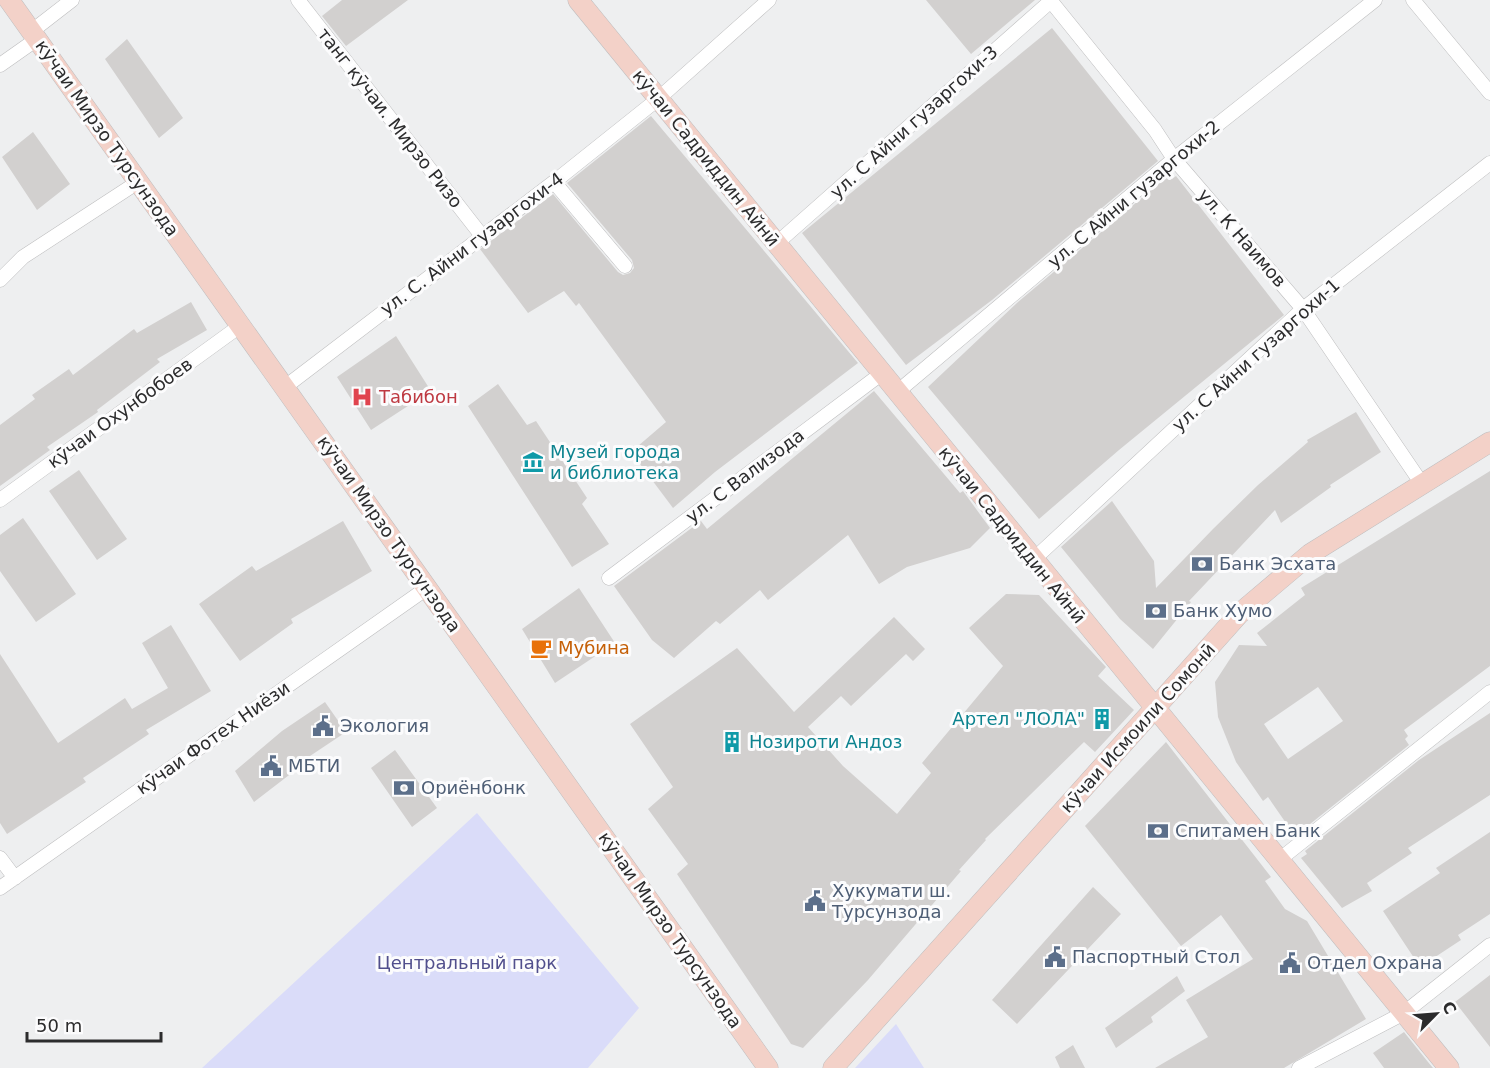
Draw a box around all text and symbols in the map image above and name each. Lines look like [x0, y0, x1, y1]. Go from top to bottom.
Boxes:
street label: танг кӯчаи. Мирзо Ризо [314, 23, 467, 212]
street label: кӯчаи Мирзо Турсунзода [31, 35, 183, 240]
street label: ул. С Айни гузаргохи-3 [826, 41, 1002, 202]
street label: кӯчаи Садриддин Айнӣ [629, 65, 784, 250]
street label: ул. С Айни гузаргохи-2 [1043, 116, 1224, 272]
street label: ул. С. Айни гузаргохи-4 [376, 168, 567, 319]
street label: ул. К Наимов [1194, 184, 1291, 291]
street label: ул. С Айни гузаргохи-1 [1168, 274, 1344, 435]
street label: кӯчаи Охунбобоев [43, 353, 196, 472]
hospital icon: Табибон [350, 385, 374, 409]
place label: Табибон [378, 386, 458, 407]
street label: ул. С Вализода [681, 424, 808, 527]
street label: кӯчаи Мирзо Турсунзода [313, 431, 465, 636]
place label: Музей города и библиотека [550, 441, 681, 483]
street label: кӯчаи Садриддин Айнӣ [935, 442, 1090, 627]
museum icon: Музей города и библиотека [521, 450, 545, 474]
bank icon: Банк Эсхата [1190, 552, 1214, 576]
place label: Банк Эсхата [1219, 553, 1336, 574]
bank icon: Банк Хумо [1144, 599, 1168, 623]
place label: Банк Хумо [1173, 600, 1272, 621]
cafe icon: Мубина [529, 636, 553, 660]
place label: Мубина [558, 637, 630, 658]
street label: кӯчаи Исмоили Сомонӣ [1056, 639, 1219, 817]
street label: кӯчаи Фотех Ниёзи [132, 677, 294, 799]
building icon: Артел "ЛОЛА" [1090, 707, 1114, 731]
place label: Артел "ЛОЛА" [952, 708, 1085, 729]
public building icon: Экология [311, 714, 335, 738]
place label: Экология [340, 715, 429, 736]
building icon: Нозироти Андоз [720, 730, 744, 754]
place label: Нозироти Андоз [749, 731, 902, 752]
public building icon: МБТИ [259, 754, 283, 778]
place label: МБТИ [288, 755, 340, 776]
bank icon: Ориёнбонк [392, 776, 416, 800]
place label: Ориёнбонк [421, 777, 526, 798]
bank icon: Спитамен Банк [1146, 819, 1170, 843]
place label: Спитамен Банк [1175, 820, 1321, 841]
street label: кӯчаи Мирзо Турсунзода [594, 827, 746, 1032]
place label: Хукумати ш. Турсунзода [831, 880, 951, 922]
public building icon: Хукумати ш. Турсунзода [803, 889, 827, 913]
public building icon: Паспортный Стол [1043, 945, 1067, 969]
place label: Паспортный Стол [1072, 946, 1240, 967]
public building icon: Отдел Охрана [1278, 951, 1302, 975]
park label: Центральный парк [377, 952, 557, 973]
place label: Отдел Охрана [1307, 952, 1442, 973]
north arrow [1406, 984, 1466, 1044]
text: С [1438, 999, 1460, 1017]
scale bar [27, 1005, 160, 1043]
text: 50 m [36, 1015, 82, 1036]

